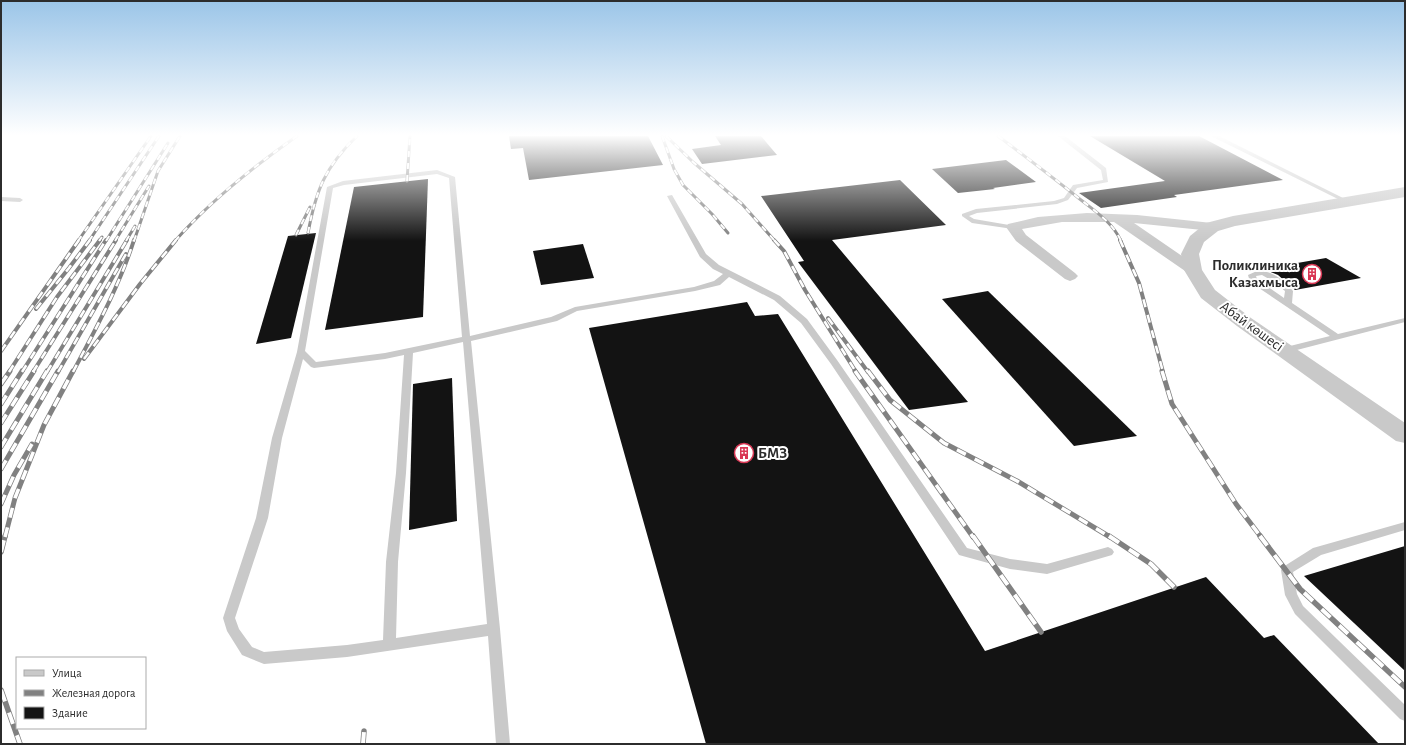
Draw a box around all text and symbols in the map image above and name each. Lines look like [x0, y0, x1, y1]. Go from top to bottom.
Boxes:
place label: Поликлиника Казахмыса [1212, 258, 1298, 290]
building icon: Поликлиника Казахмыса [1301, 263, 1323, 285]
street label: Абай көшесі [1217, 299, 1286, 354]
building icon: БМЗ [733, 442, 755, 464]
place label: БМЗ [758, 446, 787, 461]
legend [16, 657, 146, 729]
text: Улица [52, 667, 82, 679]
text: Железная дорога [52, 687, 136, 699]
text: Здание [52, 707, 88, 719]

